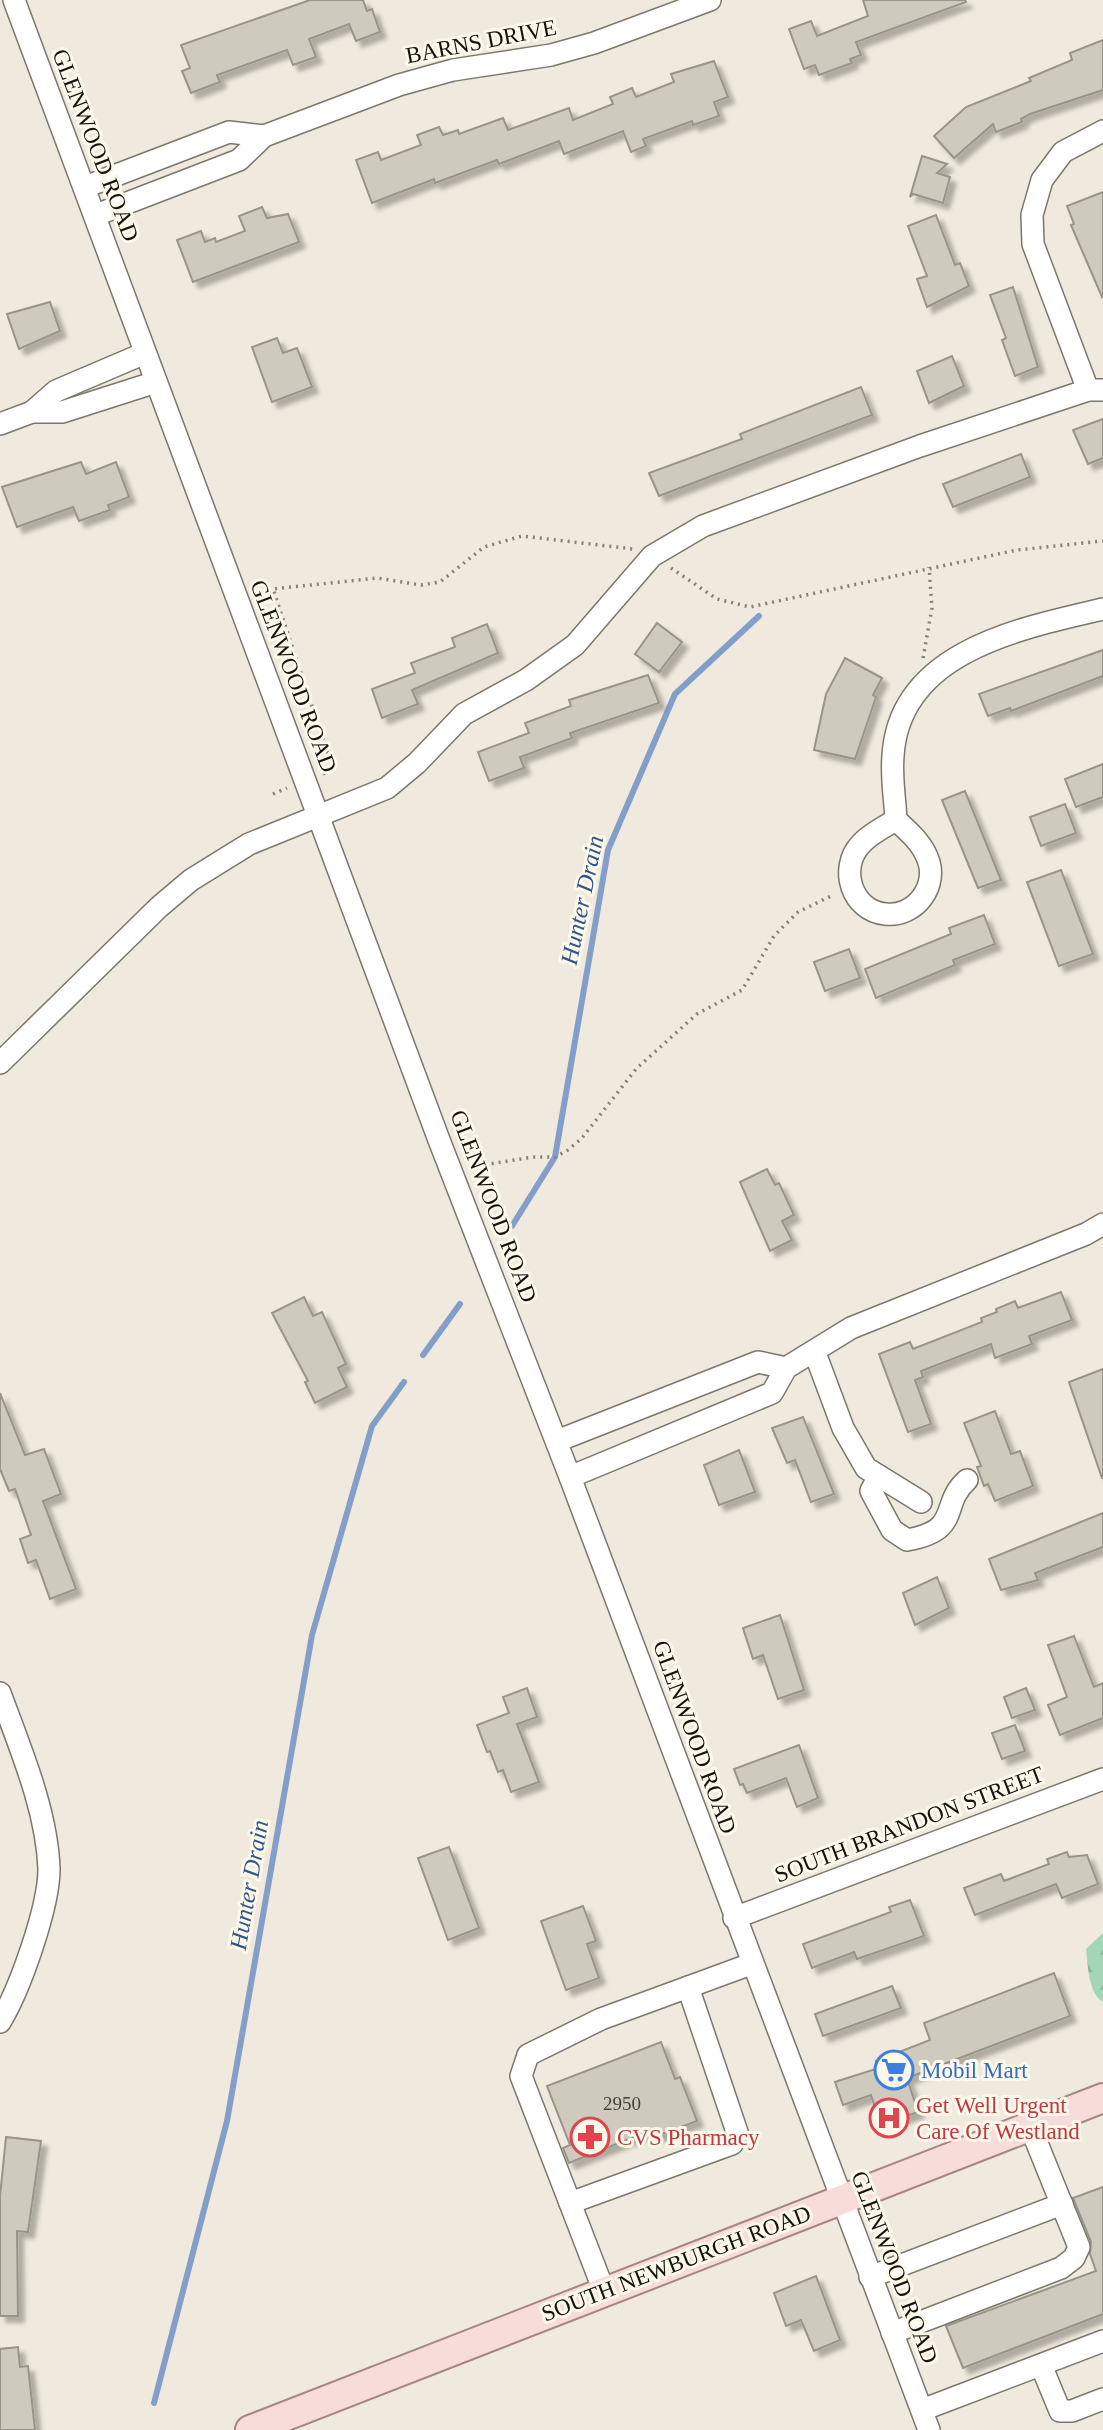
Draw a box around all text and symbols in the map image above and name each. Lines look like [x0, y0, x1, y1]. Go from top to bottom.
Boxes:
street label: BARNS DRIVE [404, 15, 558, 68]
street label: GLENWOOD ROAD [47, 46, 144, 245]
street label: GLENWOOD ROAD [245, 577, 342, 776]
water label: Hunter Drain [555, 833, 608, 968]
street label: GLENWOOD ROAD [445, 1107, 542, 1306]
street label: GLENWOOD ROAD [648, 1637, 741, 1837]
street label: SOUTH BRANDON STREET [771, 1762, 1047, 1887]
water label: Hunter Drain [225, 1818, 273, 1953]
supermarket icon: Mobil Mart [873, 2049, 915, 2091]
place label: Mobil Mart [921, 2058, 1028, 2083]
house number: 2950 [603, 2093, 641, 2114]
place label: Get Well Urgent Care Of Westland [916, 2093, 1080, 2144]
hospital icon: Get Well Urgent Care Of Westland [868, 2097, 910, 2139]
pharmacy icon: CVS Pharmacy [569, 2116, 611, 2158]
place label: CVS Pharmacy [617, 2125, 760, 2150]
street label: GLENWOOD ROAD [846, 2168, 943, 2367]
street label: SOUTH NEWBURGH ROAD [538, 2201, 814, 2326]

